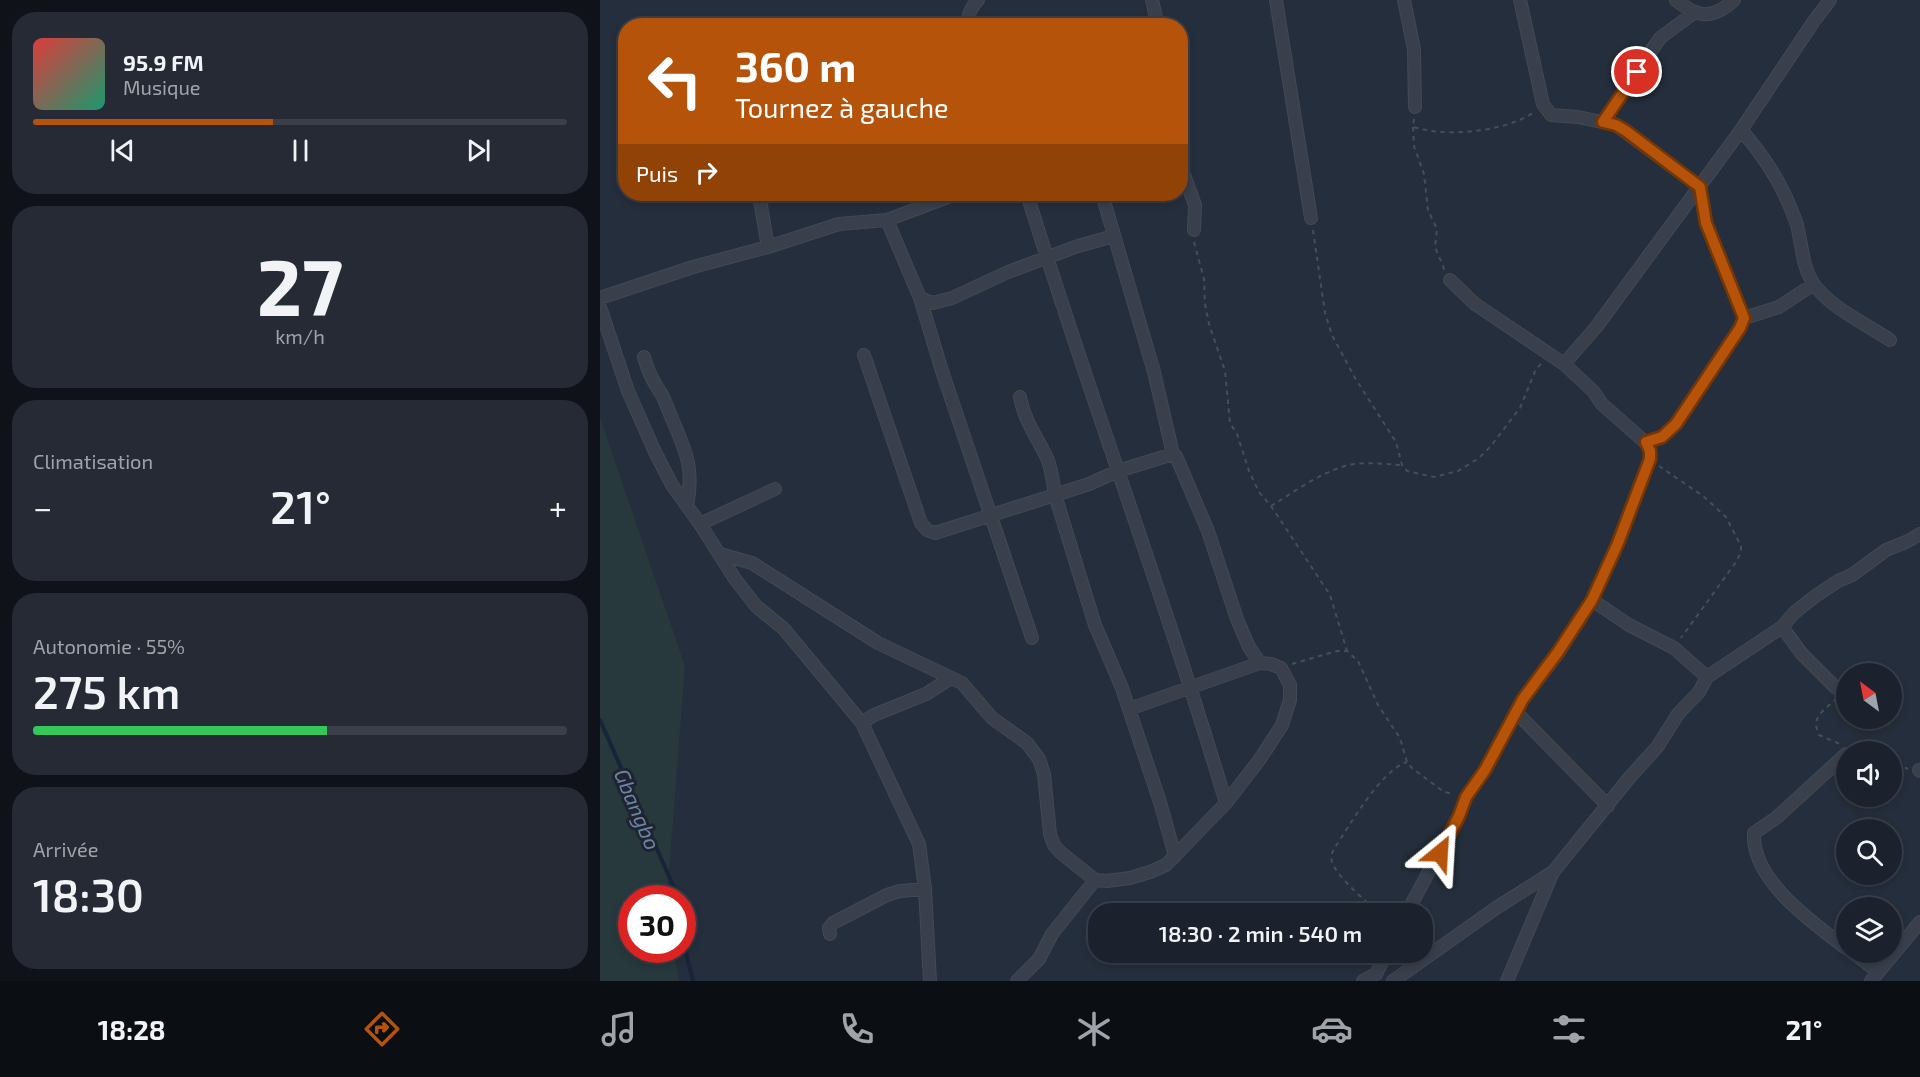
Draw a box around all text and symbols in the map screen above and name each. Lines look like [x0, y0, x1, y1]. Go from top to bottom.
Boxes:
text: 360 m [735, 40, 856, 90]
icon: left [636, 42, 714, 120]
pin [1611, 46, 1662, 97]
text: 95.9 FM [123, 49, 204, 75]
icon: arrive [1620, 55, 1653, 88]
text: Musique [123, 75, 201, 99]
text: Tournez à gauche [735, 91, 949, 123]
icon: previous [106, 134, 139, 167]
icon: pause [284, 134, 317, 167]
icon: next [462, 134, 495, 167]
icon: right [690, 156, 723, 189]
text: Puis [636, 160, 678, 186]
text: 27 [257, 238, 343, 332]
text: km/h [275, 324, 325, 348]
text: Climatisation [33, 449, 153, 473]
text: 21° [270, 479, 331, 533]
text: − [33, 487, 52, 527]
text: + [549, 487, 567, 527]
text: Autonomie · 55% [33, 634, 185, 658]
north arrow [1836, 663, 1902, 729]
map controls [1836, 663, 1902, 963]
text: 275 km [33, 664, 180, 718]
button: sound [1836, 741, 1902, 807]
water label: Gbangbo [610, 765, 666, 853]
button: search [1836, 819, 1902, 885]
position arrow [1408, 821, 1472, 885]
text: Arrivée [33, 837, 98, 861]
text: 18:30 [33, 867, 144, 921]
speed limit sign: 30 [618, 885, 696, 963]
button: layers [1836, 897, 1902, 963]
text: 18:30 · 2 min · 540 m [1159, 920, 1362, 946]
icon: directions [361, 1008, 403, 1050]
icon: music [598, 1008, 640, 1050]
icon: phone [836, 1008, 878, 1050]
icon: climate [1073, 1008, 1115, 1050]
icon: car [1311, 1008, 1353, 1050]
icon: filters [1548, 1008, 1590, 1050]
text: 18:28 [98, 1013, 166, 1045]
text: 21° [1786, 1013, 1822, 1045]

